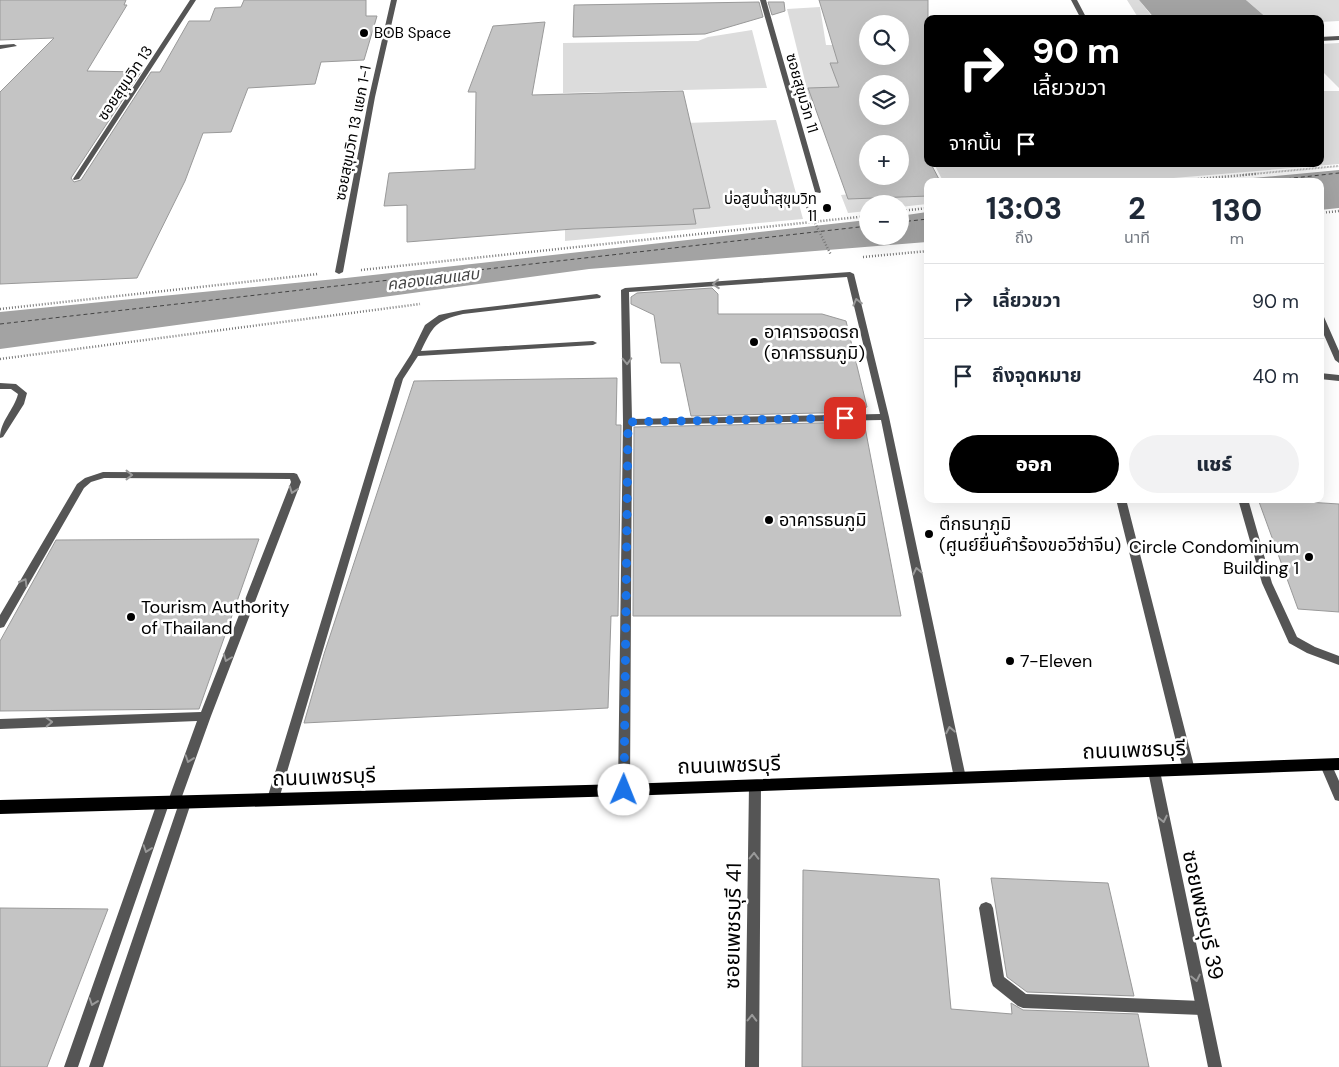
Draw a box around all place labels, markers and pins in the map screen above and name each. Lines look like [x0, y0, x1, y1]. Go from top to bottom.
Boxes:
place label: BOB Space [374, 23, 451, 43]
marker: BOB Space [358, 27, 370, 39]
place label: บ่อสูบน้ำสุขุมวิท 11 [724, 188, 817, 226]
marker: บ่อสูบน้ำสุขุมวิท 11 [821, 202, 833, 214]
place label: อาคารจอดรถ (อาคารธนภูมิ) [764, 320, 865, 365]
marker: อาคารจอดรถ (อาคารธนภูมิ) [748, 336, 760, 348]
pin [824, 397, 866, 439]
place label: อาคารธนภูมิ [779, 508, 867, 532]
place label: ตึกธนาภูมิ (ศูนย์ยื่นคำร้องขอวีซ่าจีน) [939, 512, 1121, 557]
marker: อาคารธนภูมิ [763, 514, 775, 526]
marker: ตึกธนาภูมิ (ศูนย์ยื่นคำร้องขอวีซ่าจีน) [923, 528, 935, 540]
place label: Circle Condominium Building 1 [1129, 535, 1299, 580]
marker: Circle Condominium Building 1 [1303, 551, 1315, 563]
place label: Tourism Authority of Thailand [141, 595, 290, 640]
marker: Tourism Authority of Thailand [125, 611, 137, 623]
place label: 7-Eleven [1020, 649, 1092, 673]
marker: 7-Eleven [1004, 655, 1016, 667]

